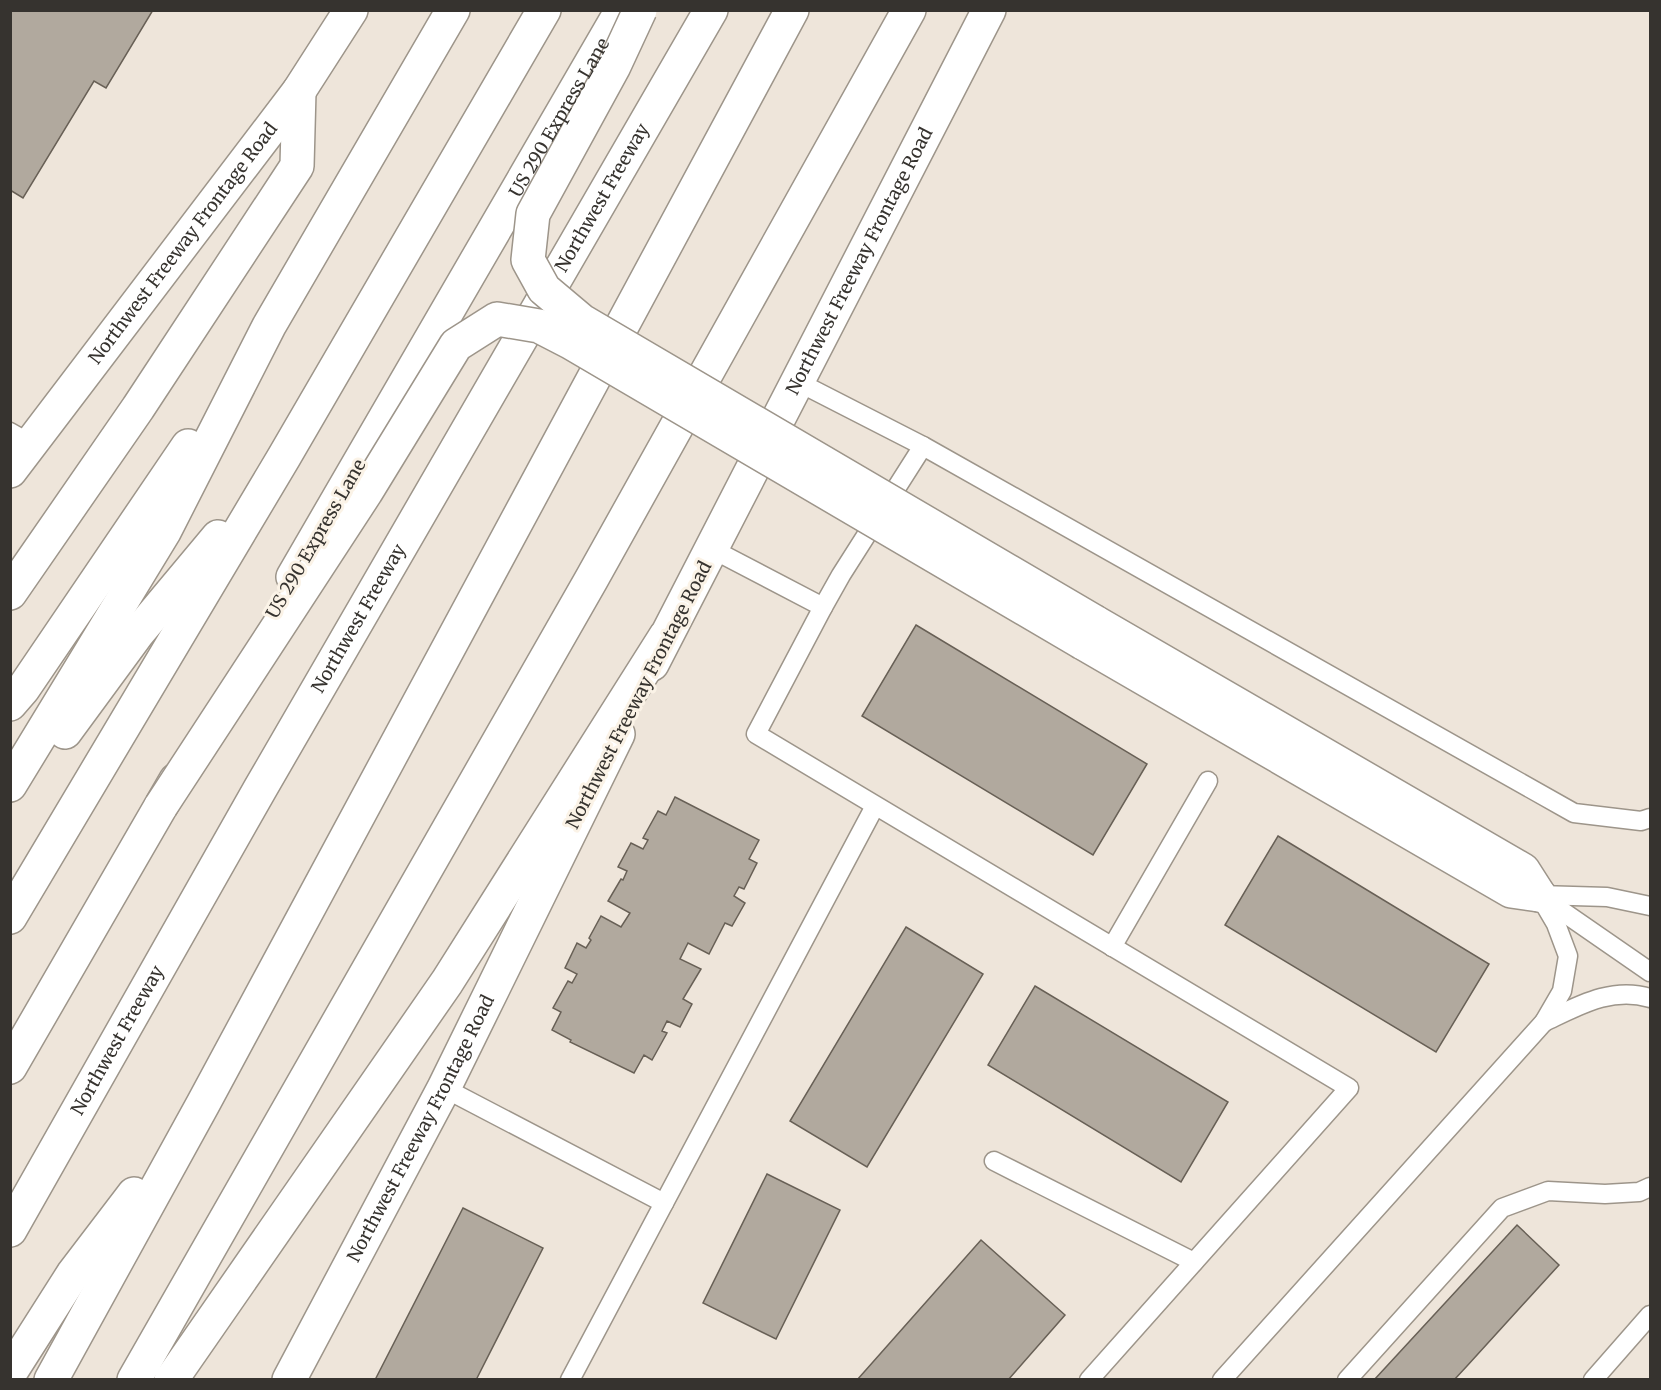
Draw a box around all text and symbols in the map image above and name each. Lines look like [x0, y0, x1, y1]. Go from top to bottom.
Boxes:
street label: US 290 Express Lane [504, 34, 614, 201]
street label: Northwest Freeway Frontage Road [83, 118, 282, 368]
street label: Northwest Freeway [550, 119, 654, 276]
street label: Northwest Freeway Frontage Road [781, 123, 938, 399]
street label: US 290 Express Lane [261, 455, 371, 623]
street label: Northwest Freeway [306, 539, 411, 697]
street label: Northwest Freeway Frontage Road [561, 557, 716, 832]
street label: Northwest Freeway [66, 961, 169, 1119]
street label: Northwest Freeway Frontage Road [342, 991, 499, 1266]

